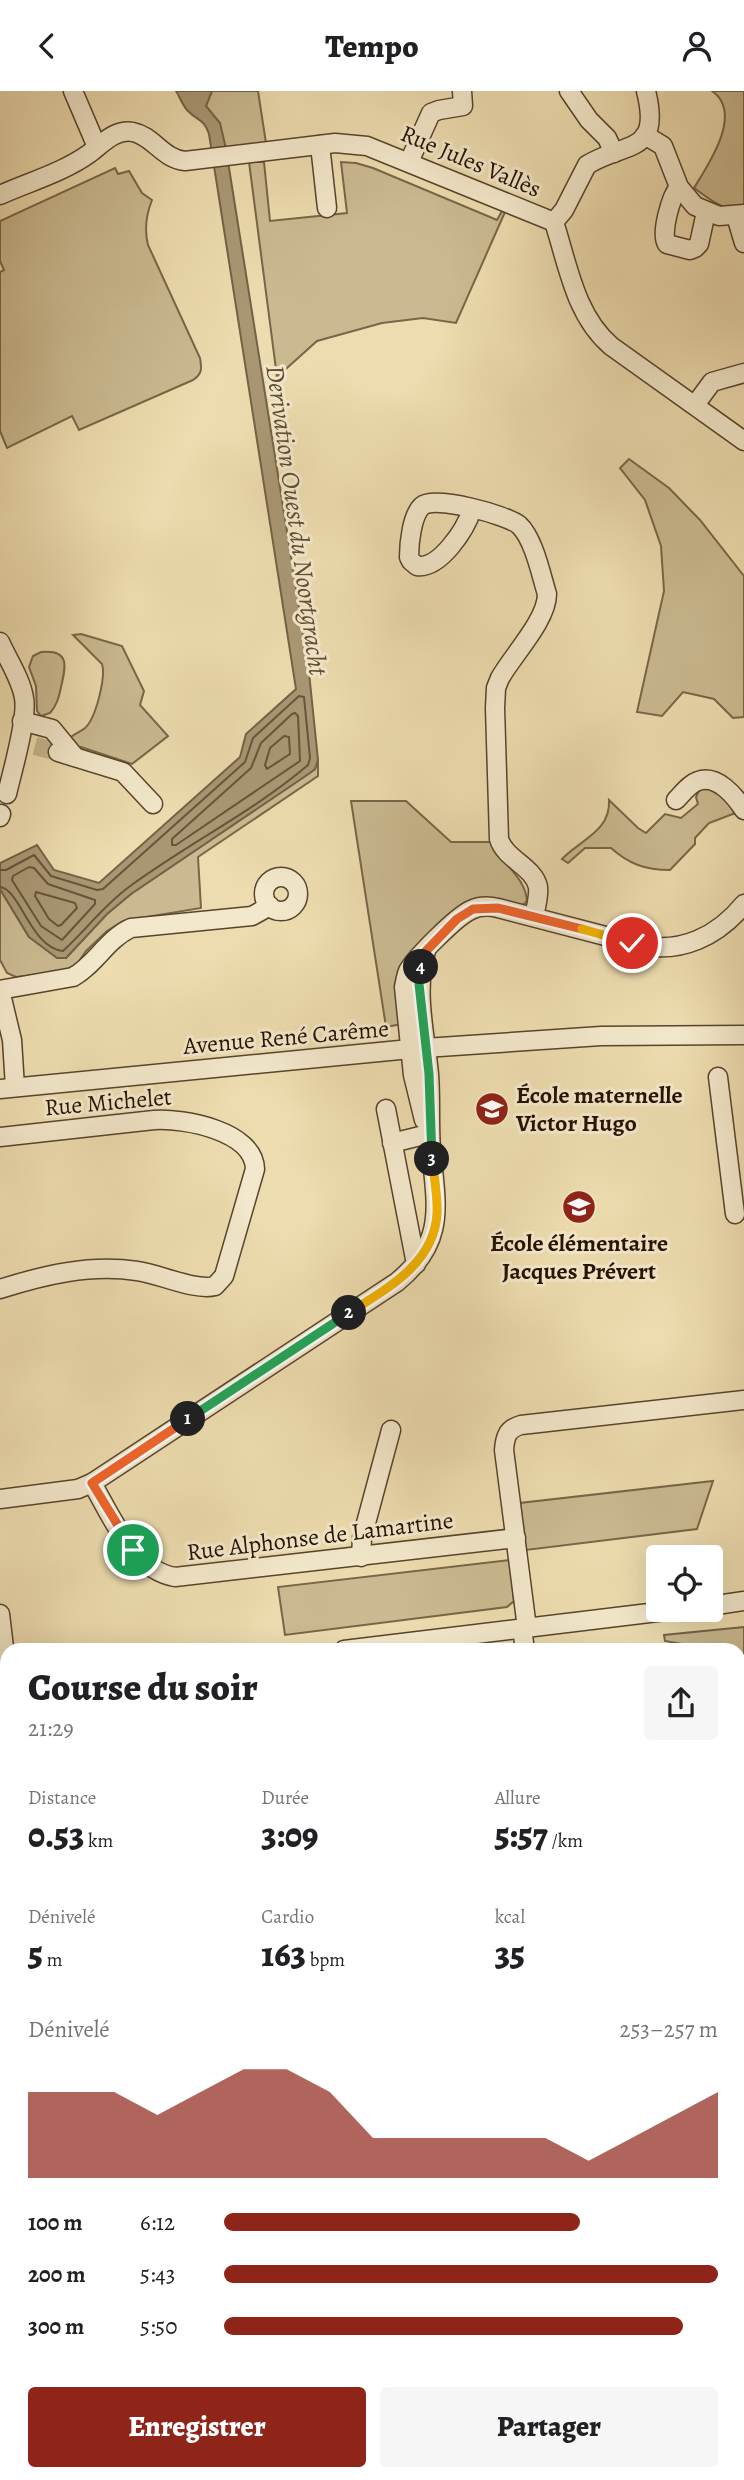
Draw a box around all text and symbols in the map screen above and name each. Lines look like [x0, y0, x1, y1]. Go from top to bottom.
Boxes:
text: Tempo [325, 24, 419, 68]
icon: back [28, 27, 66, 65]
icon: person [678, 27, 716, 65]
street label: Rue Jules Vallès [396, 117, 546, 205]
water label: Derivation Ouest du Noortgracht [257, 363, 336, 679]
pin [602, 913, 662, 973]
icon: check [613, 924, 651, 962]
pin: 4 [404, 949, 438, 985]
text: 4 [416, 953, 425, 979]
street label: Avenue René Carême [181, 1012, 390, 1062]
place label: École maternelle Victor Hugo [515, 1079, 683, 1139]
street label: Rue Michelet [43, 1080, 173, 1123]
school or university icon: École maternelle Victor Hugo [473, 1090, 511, 1128]
pin: 3 [414, 1141, 450, 1177]
text: 3 [427, 1145, 436, 1171]
school or university icon: École élémentaire Jacques Prévert [560, 1188, 598, 1226]
place label: École élémentaire Jacques Prévert [490, 1227, 668, 1287]
pin: 2 [332, 1295, 366, 1331]
text: 2 [344, 1299, 353, 1325]
pin: 1 [170, 1401, 206, 1437]
text: 1 [184, 1405, 191, 1431]
street label: Rue Alphonse de Lamartine [185, 1504, 455, 1568]
pin [103, 1520, 163, 1580]
icon: arrive [114, 1531, 152, 1569]
map controls [646, 1545, 723, 1622]
button: locate [646, 1545, 723, 1622]
text: Course du soir [28, 1661, 258, 1713]
button: share [644, 1666, 718, 1740]
text: 21:29 [28, 1713, 74, 1744]
text: Distance [28, 1785, 96, 1811]
text: Durée [261, 1785, 309, 1811]
text: Allure [495, 1785, 541, 1811]
text: 0.53 [28, 1811, 84, 1859]
text: 3:09 [261, 1811, 318, 1859]
text: 5:57 [495, 1811, 548, 1859]
text: km [84, 1828, 113, 1854]
text: /km [548, 1828, 583, 1854]
text: Dénivelé [28, 1904, 95, 1930]
text: Cardio [261, 1904, 314, 1930]
text: kcal [495, 1904, 525, 1930]
text: 5 [28, 1930, 43, 1978]
text: 163 [261, 1930, 306, 1978]
text: 35 [495, 1930, 525, 1978]
text: m [43, 1947, 62, 1973]
text: bpm [306, 1947, 345, 1973]
text: Dénivelé [28, 2014, 110, 2045]
text: 253–257 m [619, 2014, 718, 2045]
text: 100 m [28, 2207, 83, 2238]
text: 6:12 [140, 2207, 175, 2238]
text: 200 m [28, 2259, 86, 2290]
text: 5:43 [140, 2259, 175, 2290]
text: 300 m [28, 2311, 84, 2342]
text: 5:50 [140, 2311, 178, 2342]
button: Enregistrer [28, 2387, 366, 2467]
button: Partager [380, 2387, 718, 2467]

